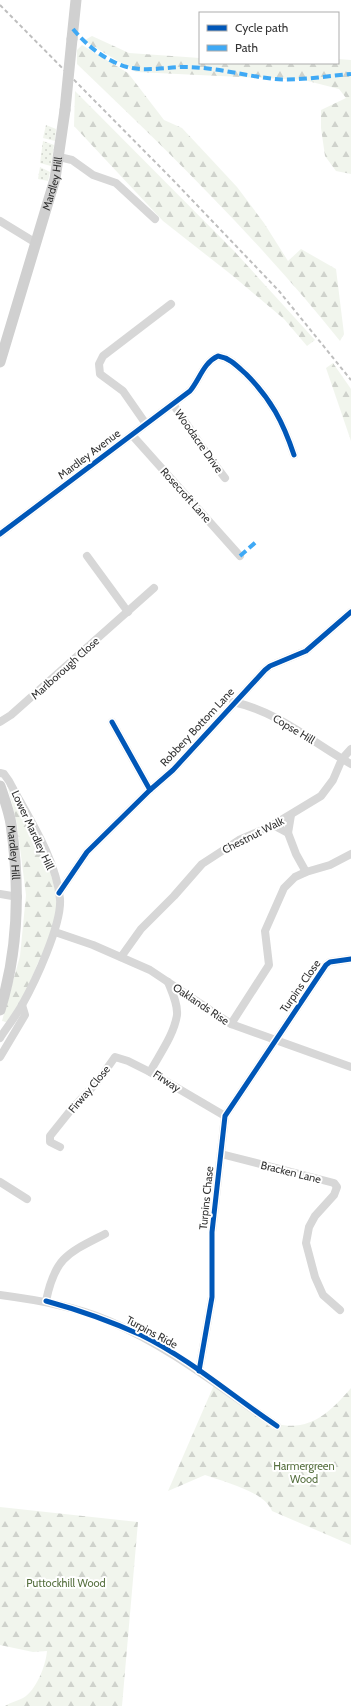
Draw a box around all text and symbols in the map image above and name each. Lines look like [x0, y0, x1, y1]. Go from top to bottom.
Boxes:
legend [199, 12, 339, 64]
text: Cycle path [235, 20, 288, 35]
text: Path [235, 40, 258, 55]
street label: Mardley Hill [39, 155, 65, 212]
street label: Woodacre Drive [172, 406, 226, 476]
street label: Mardley Avenue [55, 426, 123, 482]
street label: Rosecroft Lane [158, 465, 215, 526]
street label: Marlborough Close [28, 633, 102, 702]
street label: Robbery Bottom Lane [157, 684, 237, 769]
street label: Copse Hill [270, 711, 318, 747]
street label: Lower Mardley Hill [9, 788, 57, 872]
street label: Chestnut Walk [220, 813, 286, 857]
street label: Mardley Hill [4, 825, 22, 881]
street label: Turpins Close [277, 957, 324, 1015]
street label: Oaklands Rise [170, 980, 232, 1028]
street label: Firway Close [65, 1062, 113, 1116]
street label: Firway [151, 1067, 184, 1095]
street label: Bracken Lane [259, 1158, 323, 1186]
street label: Turpins Chase [196, 1165, 216, 1231]
street label: Turpins Ride [124, 1313, 181, 1352]
park label: Harmergreen Wood [273, 1459, 335, 1486]
park label: Puttockhill Wood [26, 1576, 106, 1590]

